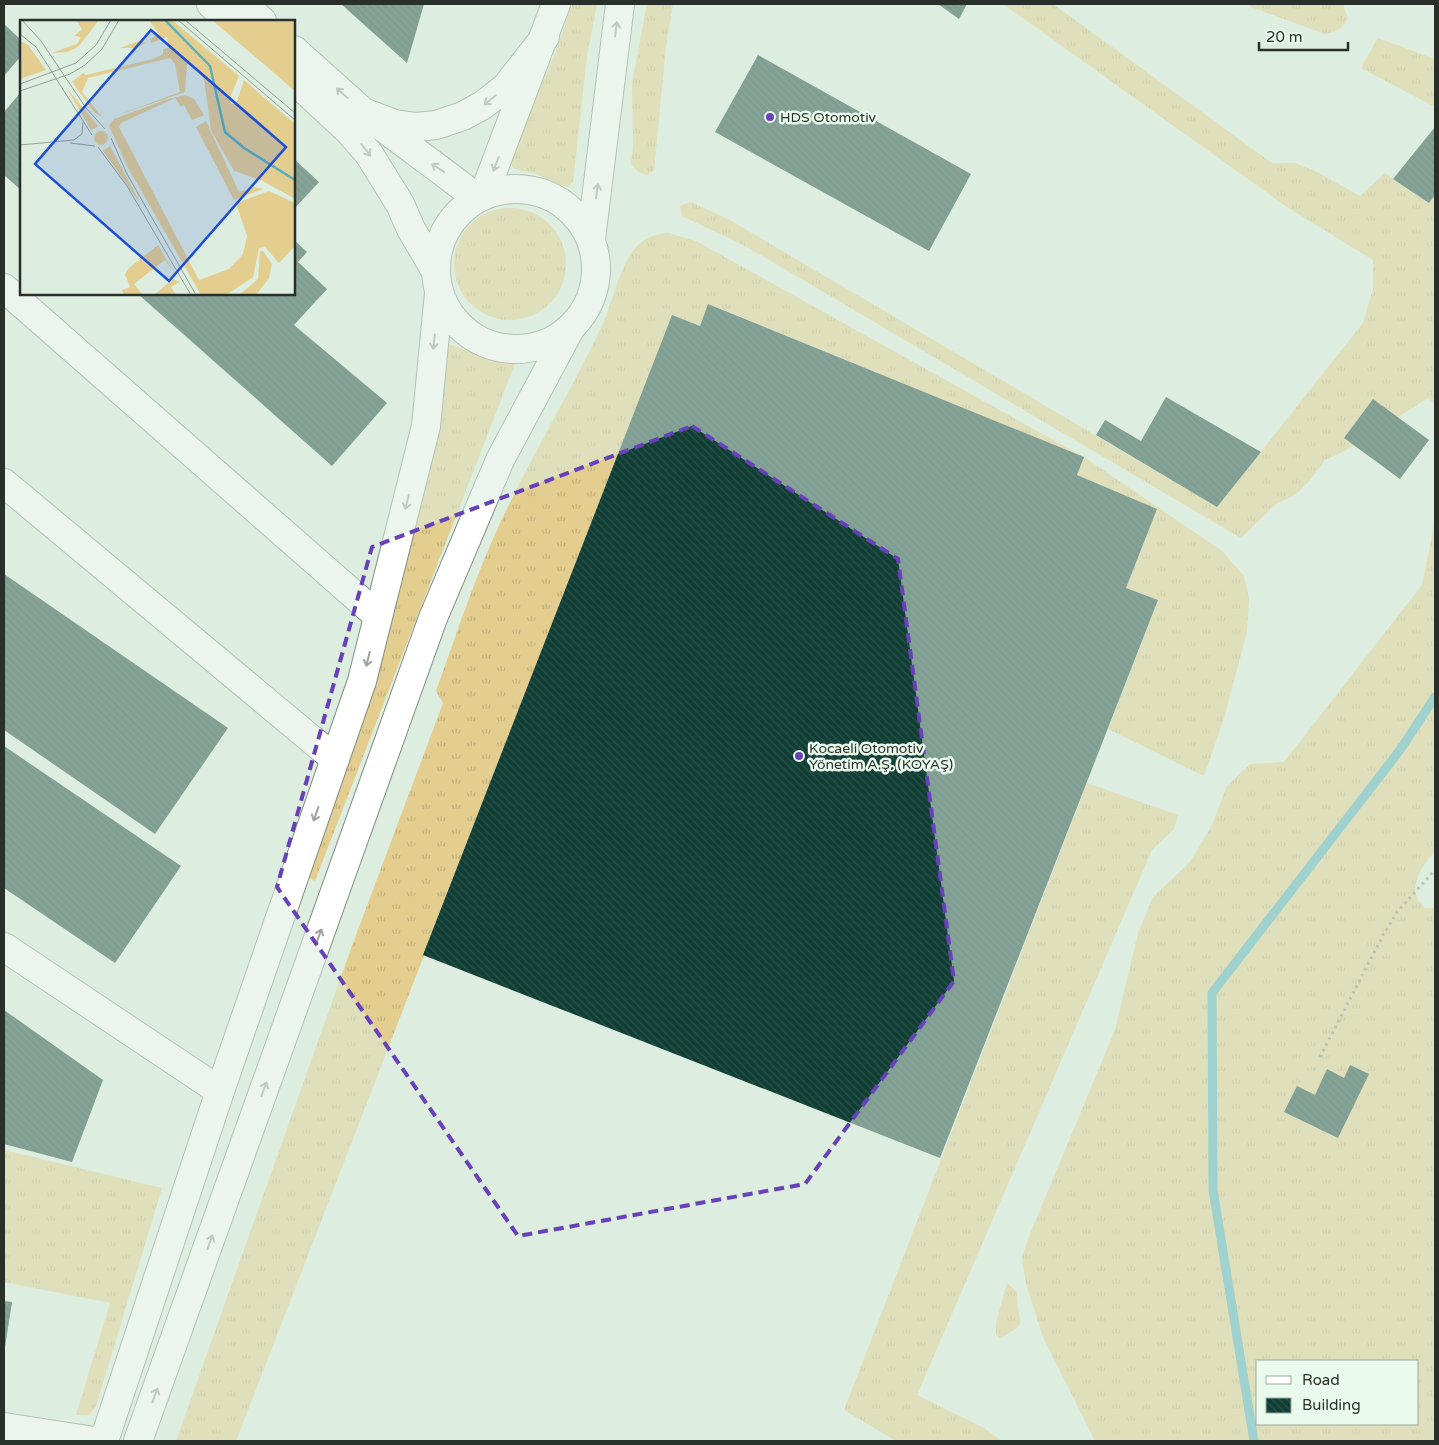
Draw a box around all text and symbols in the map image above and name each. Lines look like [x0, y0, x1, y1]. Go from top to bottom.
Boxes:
inset map [20, 20, 295, 295]
scale bar [1259, 20, 1348, 52]
one-way arrow [611, 22, 621, 38]
text: 20 m [1266, 28, 1303, 46]
one-way arrow [336, 87, 349, 99]
one-way arrow [483, 95, 496, 106]
place label: HDS Otomotiv [780, 109, 877, 126]
marker: HDS Otomotiv [764, 111, 776, 123]
one-way arrow [360, 144, 371, 157]
one-way arrow [490, 156, 500, 171]
one-way arrow [432, 163, 446, 173]
one-way arrow [592, 183, 602, 199]
one-way arrow [429, 334, 439, 350]
one-way arrow [402, 493, 411, 509]
one-way arrow [362, 651, 372, 667]
place label: Kocaeli Otomotiv Yönetim A.Ş. (KOYAŞ) [809, 740, 953, 773]
marker: Kocaeli Otomotiv Yönetim A.Ş. (KOYAŞ) [793, 750, 805, 762]
one-way arrow [311, 805, 320, 821]
one-way arrow [315, 929, 324, 945]
one-way arrow [260, 1082, 269, 1098]
one-way arrow [206, 1235, 215, 1251]
legend [1256, 1360, 1419, 1425]
text: Road [1302, 1371, 1340, 1389]
one-way arrow [151, 1388, 160, 1404]
text: Building [1302, 1396, 1361, 1414]

